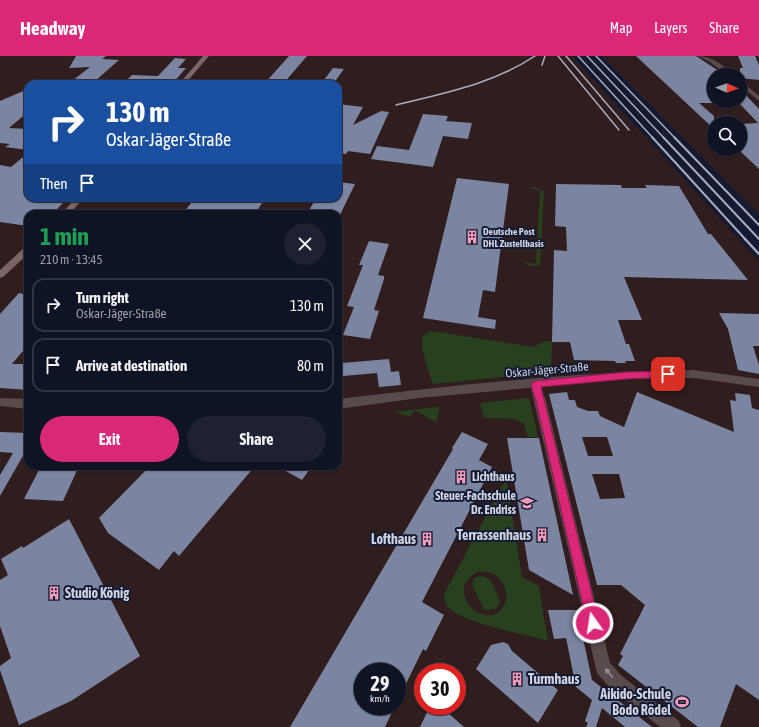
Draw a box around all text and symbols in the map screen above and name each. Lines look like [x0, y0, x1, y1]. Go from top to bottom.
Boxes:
text: Headway [20, 17, 85, 39]
text: Map [610, 20, 632, 36]
text: Layers [654, 20, 687, 36]
text: Share [709, 20, 739, 36]
north arrow [707, 68, 747, 108]
map controls [707, 68, 747, 156]
icon: right [40, 96, 92, 148]
text: 130 m [106, 96, 169, 128]
button: search [707, 116, 747, 156]
text: Oskar-Jäger-Straße [106, 129, 231, 150]
icon: arrive [76, 172, 98, 194]
text: Then [40, 175, 68, 192]
text: 1 min [40, 223, 89, 250]
button: close [284, 223, 326, 265]
place label: Deutsche Post DHL Zustellbasis [483, 226, 544, 249]
building icon: Deutsche Post DHL Zustellbasis [464, 229, 480, 245]
text: 210 m · 13:45 [40, 252, 103, 267]
text: Turn right [76, 289, 129, 306]
icon: right [42, 294, 64, 316]
text: 130 m [290, 297, 324, 314]
text: Oskar-Jäger-Straße [76, 306, 166, 321]
icon: arrive [42, 354, 64, 376]
text: Arrive at destination [76, 357, 187, 374]
text: 80 m [297, 357, 324, 374]
pin [651, 357, 685, 391]
street label: Oskar-Jäger-Straße [505, 359, 589, 381]
icon: arrive [657, 363, 679, 385]
button: Exit [40, 416, 179, 462]
button: Share [187, 416, 326, 462]
building icon: Lichthaus [453, 469, 469, 485]
place label: Lichthaus [472, 470, 515, 484]
place label: Steuer-Fachschule Dr. Endriss [435, 489, 517, 517]
school or university icon: Steuer-Fachschule Dr. Endriss [519, 495, 535, 511]
place label: Terrassenhaus [457, 527, 531, 543]
building icon: Terrassenhaus [534, 527, 550, 543]
place label: Lofthaus [371, 531, 416, 547]
building icon: Lofthaus [419, 531, 435, 547]
building icon: Studio König [46, 585, 62, 601]
place label: Studio König [65, 585, 130, 601]
position arrow [572, 602, 614, 644]
speed limit sign: 30 [414, 663, 466, 715]
one-way arrow [604, 668, 613, 679]
building icon: Turmhaus [509, 671, 525, 687]
place label: Turmhaus [528, 671, 579, 687]
text: 29 [371, 672, 389, 695]
place label: Aikido-Schule Bodo Rödel [599, 686, 671, 718]
text: km/h [370, 693, 390, 704]
sports icon: Aikido-Schule Bodo Rödel [674, 694, 690, 710]

